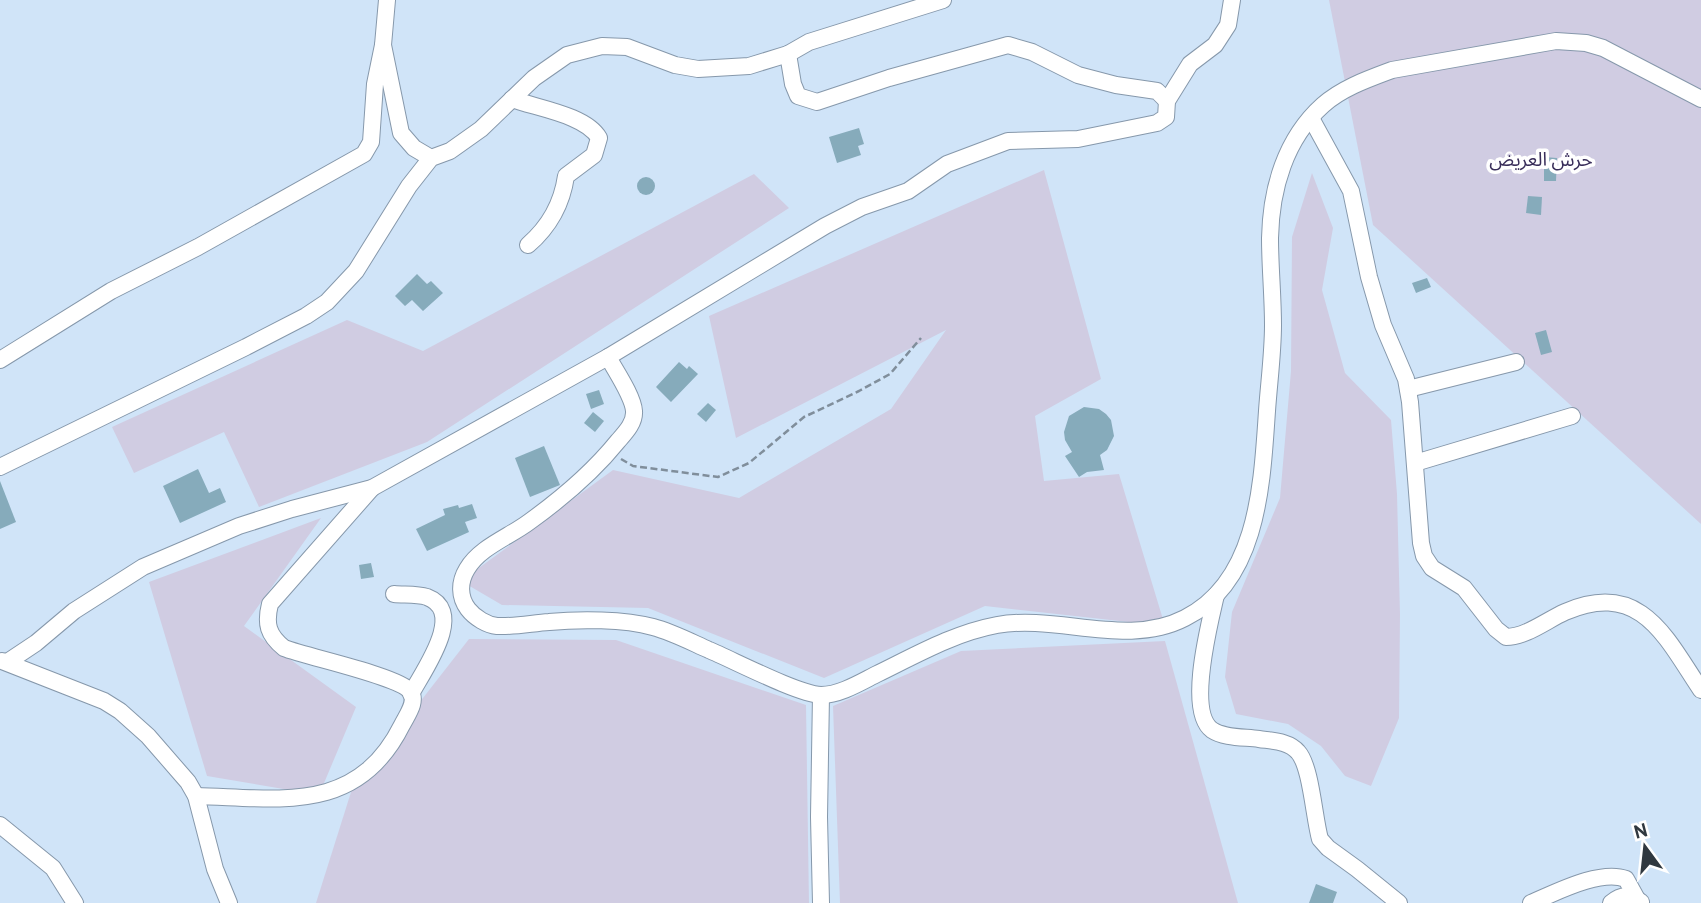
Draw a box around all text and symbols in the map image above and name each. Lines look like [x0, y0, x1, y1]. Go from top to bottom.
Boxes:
park label: حرش العريض [1489, 149, 1593, 173]
north arrow [1610, 812, 1680, 882]
text: N [1631, 819, 1651, 846]

